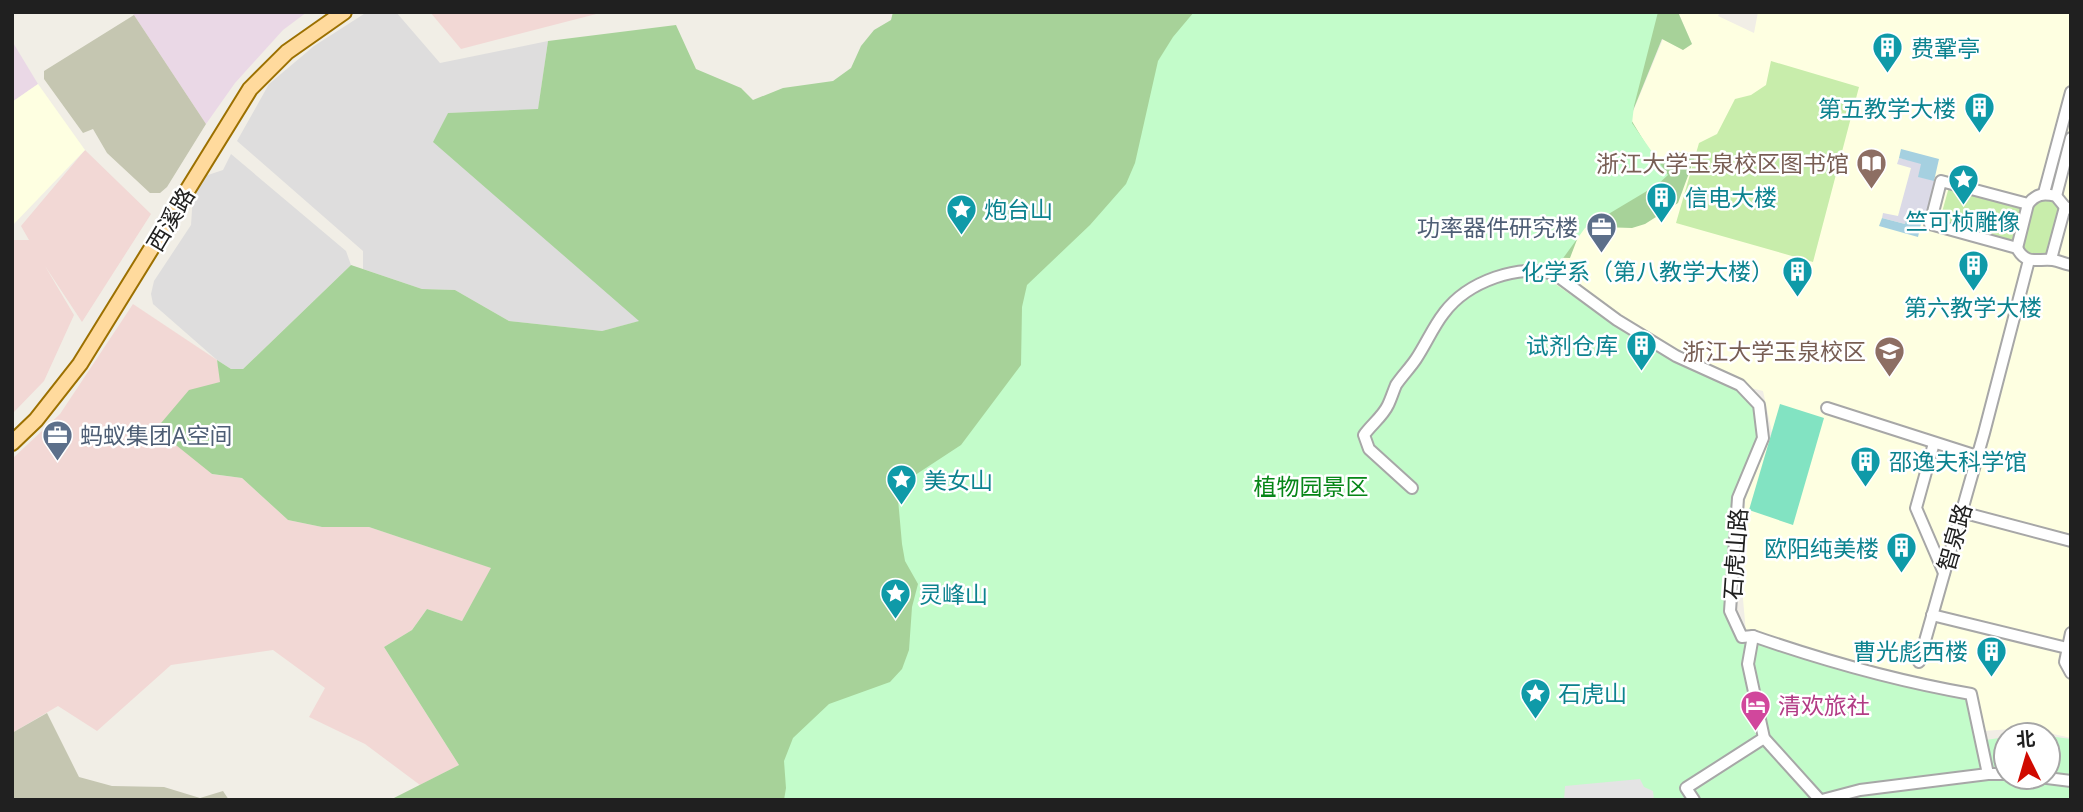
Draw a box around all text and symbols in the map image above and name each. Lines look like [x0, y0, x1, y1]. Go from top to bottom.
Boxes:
building icon: 费鞏亭 [1871, 31, 1905, 75]
place label: 费鞏亭 [1911, 32, 1980, 64]
building icon: 第五教学大楼 [1962, 91, 1996, 135]
place label: 第五教学大楼 [1818, 92, 1956, 124]
library icon: 浙江大学玉泉校区图书馆 [1855, 146, 1889, 190]
place label: 浙江大学玉泉校区图书馆 [1596, 147, 1849, 179]
place icon: 竺可桢雕像 [1946, 163, 1980, 207]
building icon: 信电大楼 [1645, 180, 1679, 224]
street label: 西溪路 [139, 181, 201, 257]
place label: 信电大楼 [1685, 181, 1777, 213]
place icon: 炮台山 [944, 192, 978, 236]
place label: 炮台山 [984, 193, 1053, 225]
place label: 竺可桢雕像 [1906, 205, 2021, 237]
office icon: 功率器件研究楼 [1584, 210, 1618, 254]
place label: 功率器件研究楼 [1417, 211, 1578, 243]
building icon: 第六教学大楼 [1956, 249, 1990, 293]
building icon: 化学系（第八教学大楼） [1780, 254, 1814, 298]
place label: 化学系（第八教学大楼） [1521, 255, 1774, 287]
place label: 第六教学大楼 [1904, 291, 2042, 323]
building icon: 试剂仓库 [1624, 328, 1658, 372]
place label: 试剂仓库 [1526, 329, 1618, 361]
school or university icon: 浙江大学玉泉校区 [1872, 334, 1906, 378]
place label: 浙江大学玉泉校区 [1682, 335, 1866, 367]
office icon: 蚂蚁集团A空间 [40, 418, 74, 462]
place label: 蚂蚁集团A空间 [80, 419, 233, 451]
building icon: 邵逸夫科学馆 [1849, 444, 1883, 488]
place label: 邵逸夫科学馆 [1889, 445, 2027, 477]
place icon: 美女山 [884, 463, 918, 507]
place label: 美女山 [924, 464, 993, 496]
park label: 植物园景区 [1254, 470, 1369, 502]
street label: 智泉路 [1929, 499, 1979, 575]
street label: 石虎山路 [1716, 507, 1754, 601]
building icon: 欧阳纯美楼 [1885, 531, 1919, 575]
place label: 欧阳纯美楼 [1764, 532, 1879, 564]
place icon: 灵峰山 [879, 577, 913, 621]
place label: 灵峰山 [919, 578, 988, 610]
building icon: 曹光彪西楼 [1974, 634, 2008, 678]
place label: 曹光彪西楼 [1853, 635, 1968, 667]
place icon: 石虎山 [1518, 676, 1552, 720]
place label: 石虎山 [1558, 677, 1627, 709]
hotel icon: 清欢旅社 [1738, 688, 1772, 732]
place label: 清欢旅社 [1778, 689, 1870, 721]
north arrow [1992, 721, 2062, 791]
text: 北 [2015, 725, 2036, 753]

